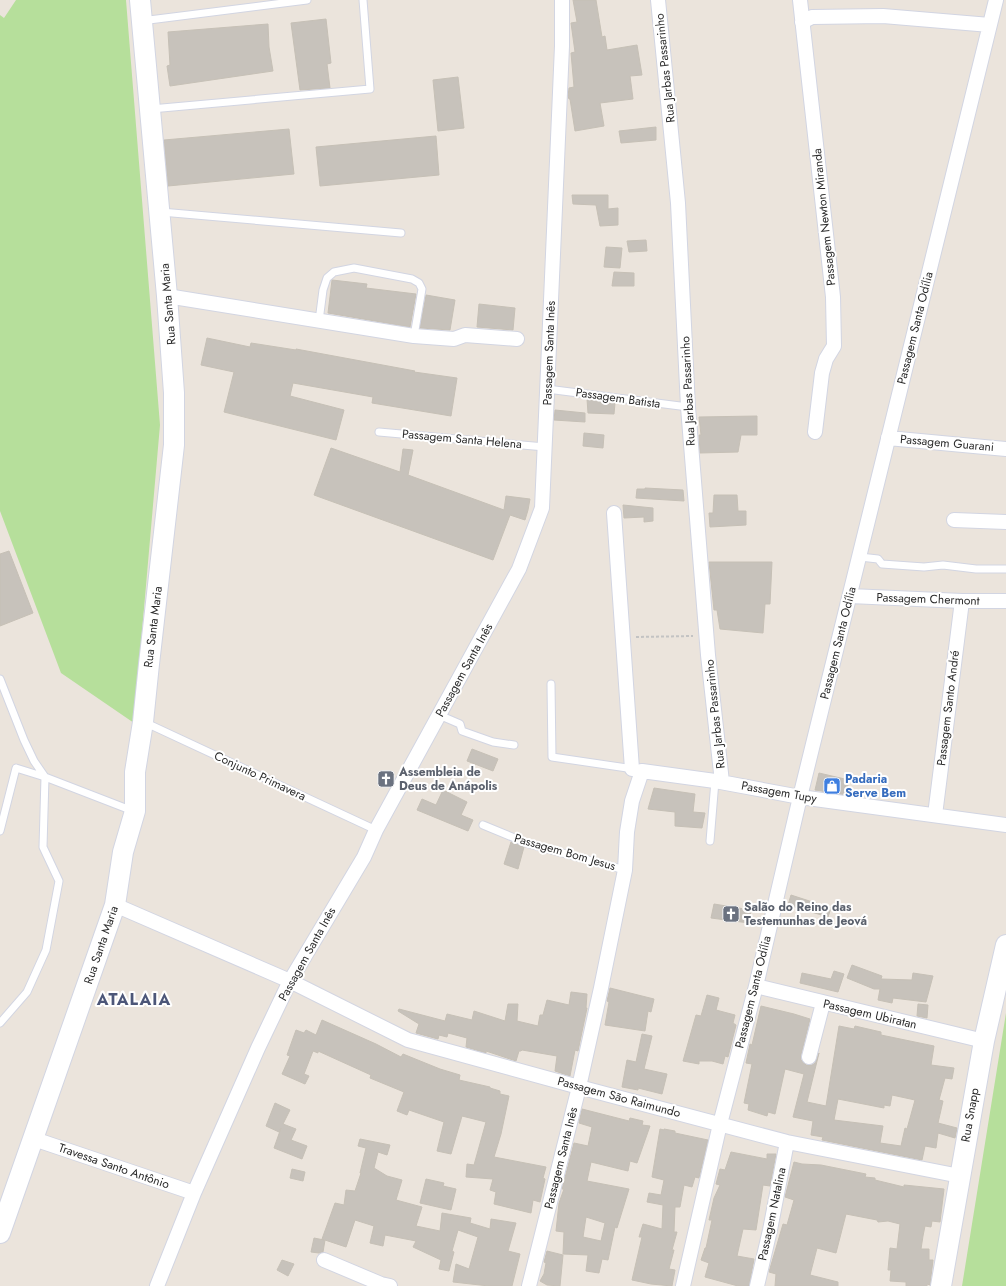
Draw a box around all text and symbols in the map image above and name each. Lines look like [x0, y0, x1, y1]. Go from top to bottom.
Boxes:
street label: Rua Jarbas Passarinho [650, 12, 680, 124]
street label: Passagem Newton Miranda [808, 147, 840, 286]
street label: Rua Santa Maria [155, 262, 181, 346]
street label: Passagem Santa Odília [892, 270, 938, 386]
street label: Passagem Santa Inês [538, 300, 560, 406]
street label: Rua Jarbas Passarinho [676, 335, 700, 446]
street label: Passagem Batista [574, 383, 662, 413]
street label: Passagem Santa Helena [401, 425, 523, 453]
street label: Passagem Guarani [899, 430, 995, 456]
street label: Rua Santa Maria [139, 585, 167, 669]
street label: Passagem Santa Odília [815, 585, 861, 701]
street label: Passagem Chermont [876, 588, 980, 610]
street label: Passagem Santa Inês [431, 620, 497, 720]
street label: Passagem Santo André [932, 649, 964, 767]
street label: Rua Jarbas Passarinho [700, 658, 730, 770]
street label: Conjunto Primavera [211, 747, 309, 805]
place label: Assembleia de Deus de Anápolis [398, 763, 498, 795]
church icon: Assembleia de Deus de Anápolis [376, 769, 396, 789]
place label: Padaria Serve Bem [845, 770, 906, 802]
shop icon: Padaria Serve Bem [822, 776, 842, 796]
street label: Passagem Tupy [740, 777, 819, 808]
street label: Passagem Bom Jesus [512, 829, 618, 875]
place label: Salão do Reino das Testemunhas de Jeová [744, 898, 867, 930]
street label: Rua Santa Maria [79, 903, 123, 987]
street label: Passagem Santa Inês [274, 904, 340, 1004]
church icon: Salão do Reino das Testemunhas de Jeová [721, 904, 741, 924]
street label: Passagem Santa Odília [730, 934, 776, 1050]
district label: ATALAIA [96, 988, 171, 1011]
street label: Passagem Ubiratan [821, 994, 919, 1034]
street label: Passagem São Raimundo [555, 1072, 683, 1122]
street label: Rua Snapp [956, 1086, 984, 1144]
street label: Passagem Santa Inês [540, 1105, 582, 1211]
street label: Travessa Santo Antônio [56, 1139, 172, 1194]
street label: Passagem Natalina [753, 1165, 791, 1262]

